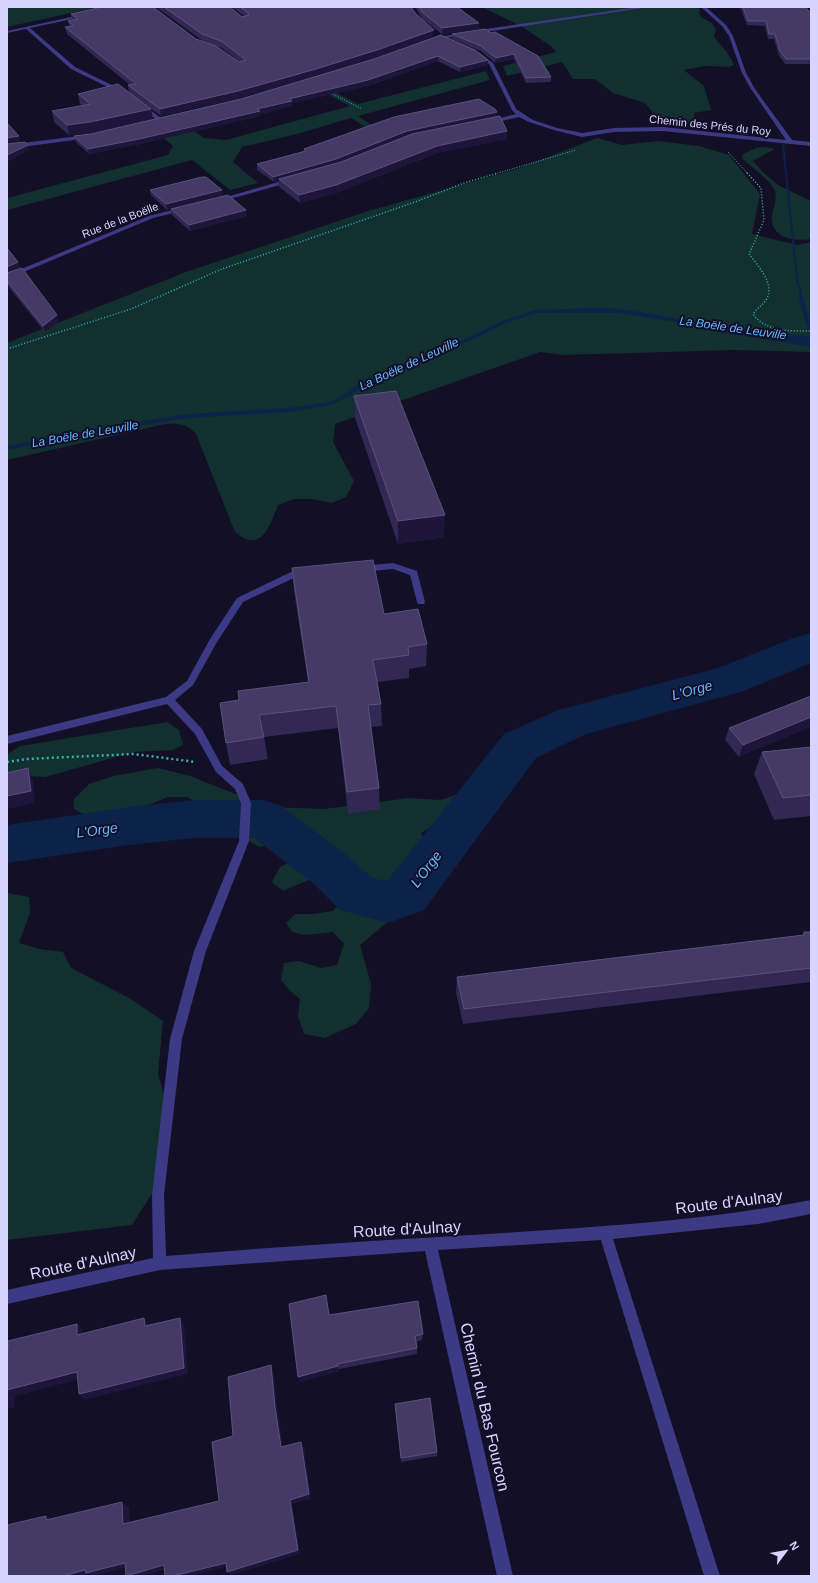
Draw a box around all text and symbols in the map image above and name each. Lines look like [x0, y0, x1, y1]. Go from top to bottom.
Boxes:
street label: Chemin des Prés du Roy [649, 113, 772, 137]
street label: Rue de la Boëlle [80, 200, 160, 240]
water label: La Boële de Leuville [679, 314, 788, 342]
water label: La Boële de Leuville [357, 335, 461, 393]
water label: La Boële de Leuville [31, 418, 140, 450]
water label: L'Orge [670, 677, 714, 703]
water label: L'Orge [75, 819, 119, 841]
water label: L'Orge [407, 847, 445, 890]
street label: Route d'Aulnay [674, 1187, 784, 1217]
street label: Route d'Aulnay [353, 1218, 461, 1240]
street label: Route d'Aulnay [28, 1243, 138, 1283]
street label: Chemin du Bas Fourcon [457, 1321, 513, 1493]
north arrow [766, 1531, 806, 1571]
text: N [787, 1539, 802, 1552]

